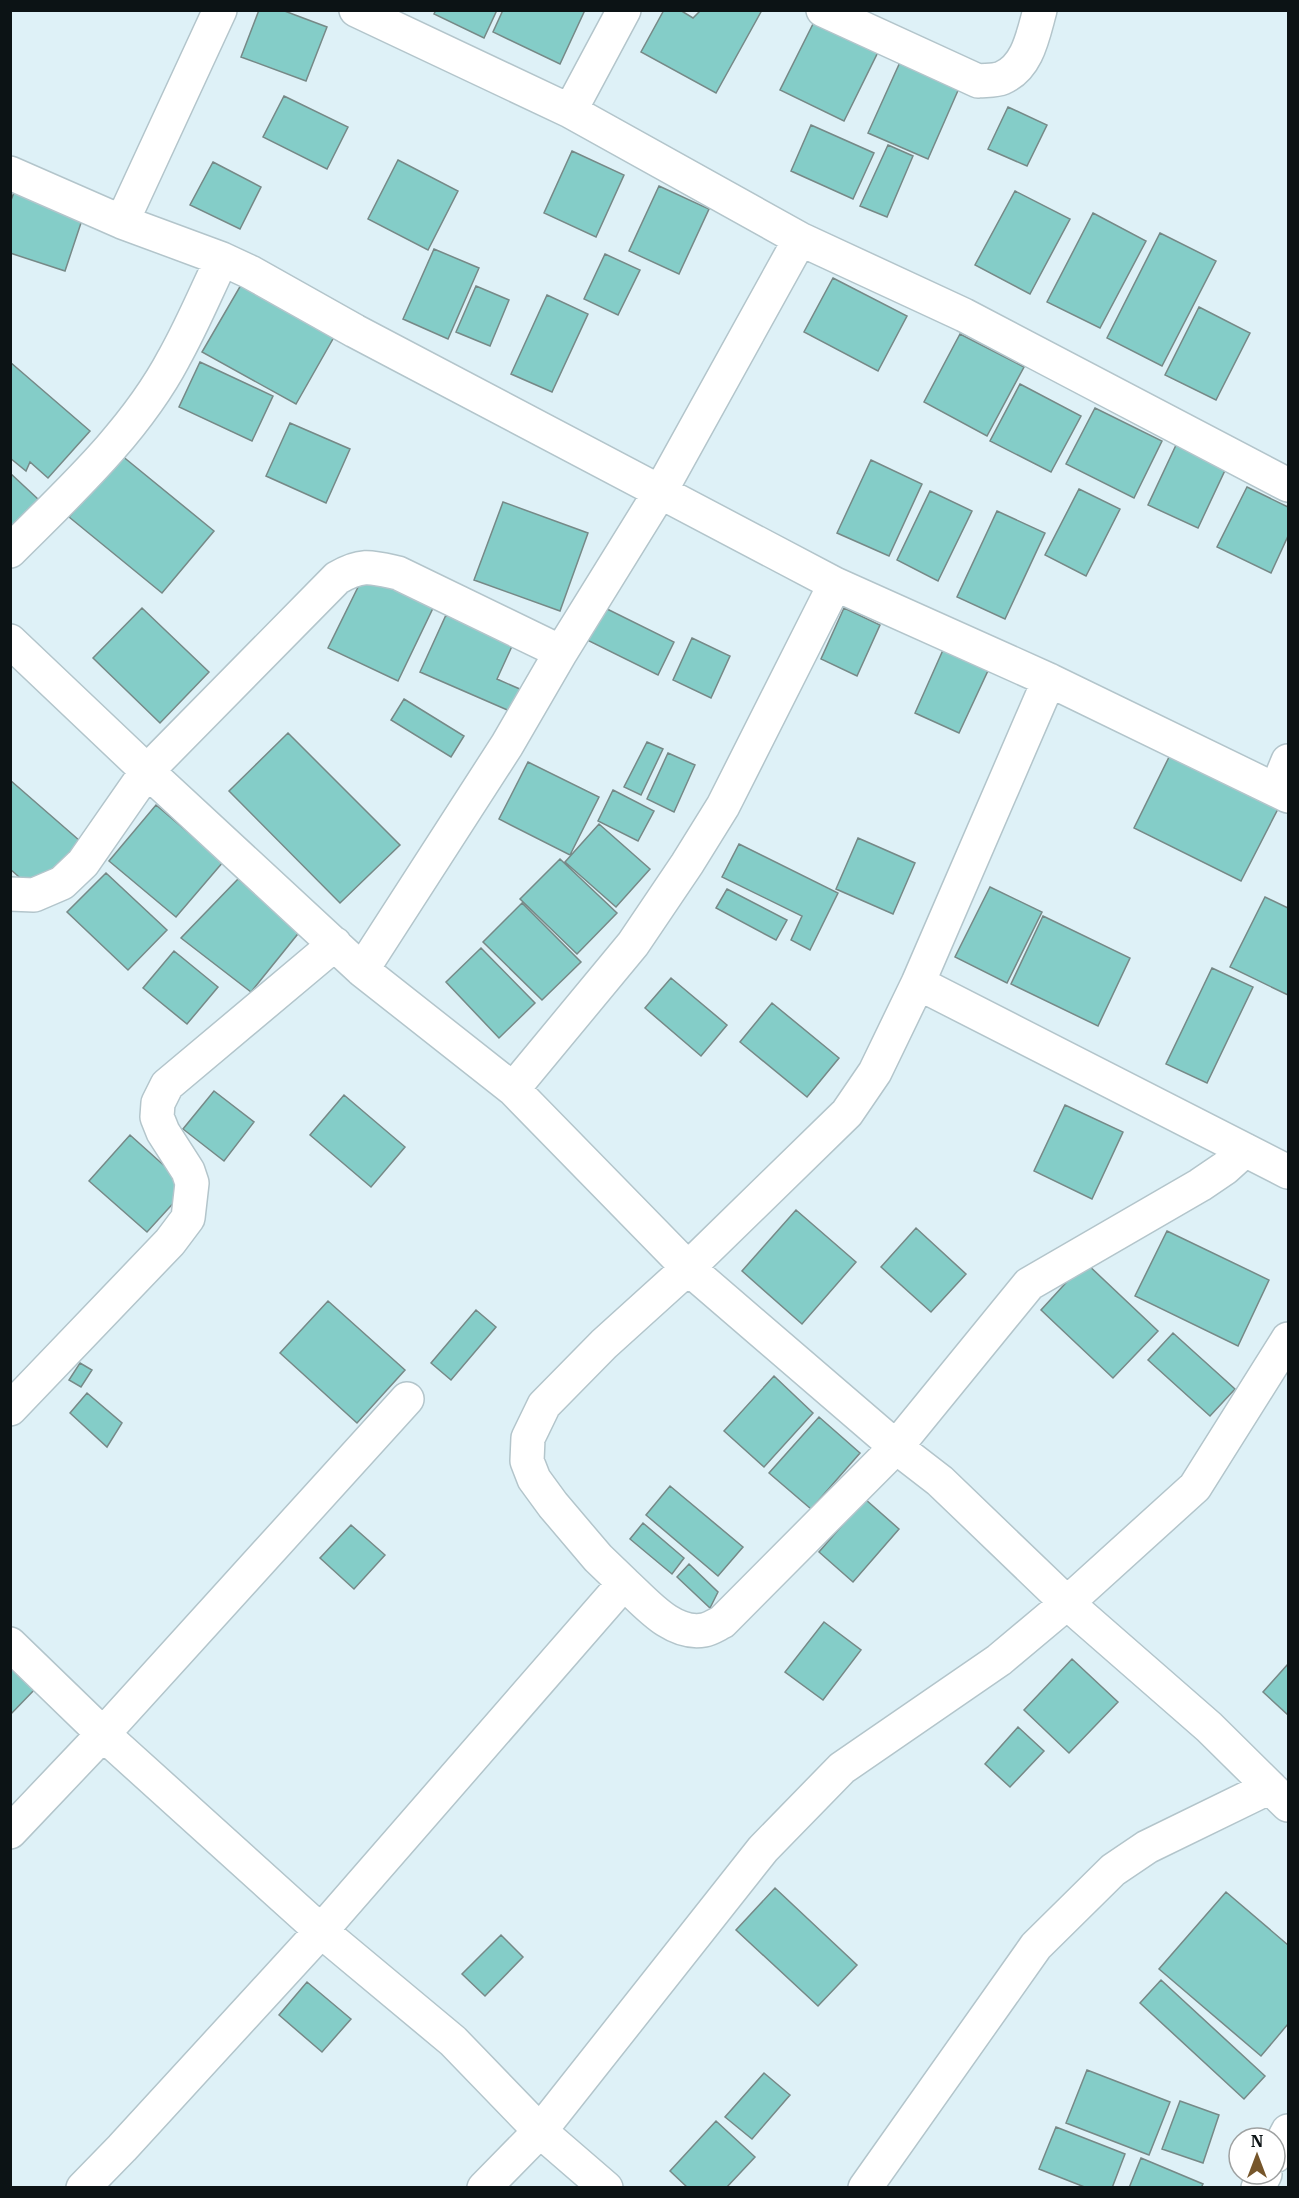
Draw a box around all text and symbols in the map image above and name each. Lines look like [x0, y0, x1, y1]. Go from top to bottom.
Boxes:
north arrow [1227, 2126, 1287, 2186]
text: N [1251, 2131, 1263, 2151]

